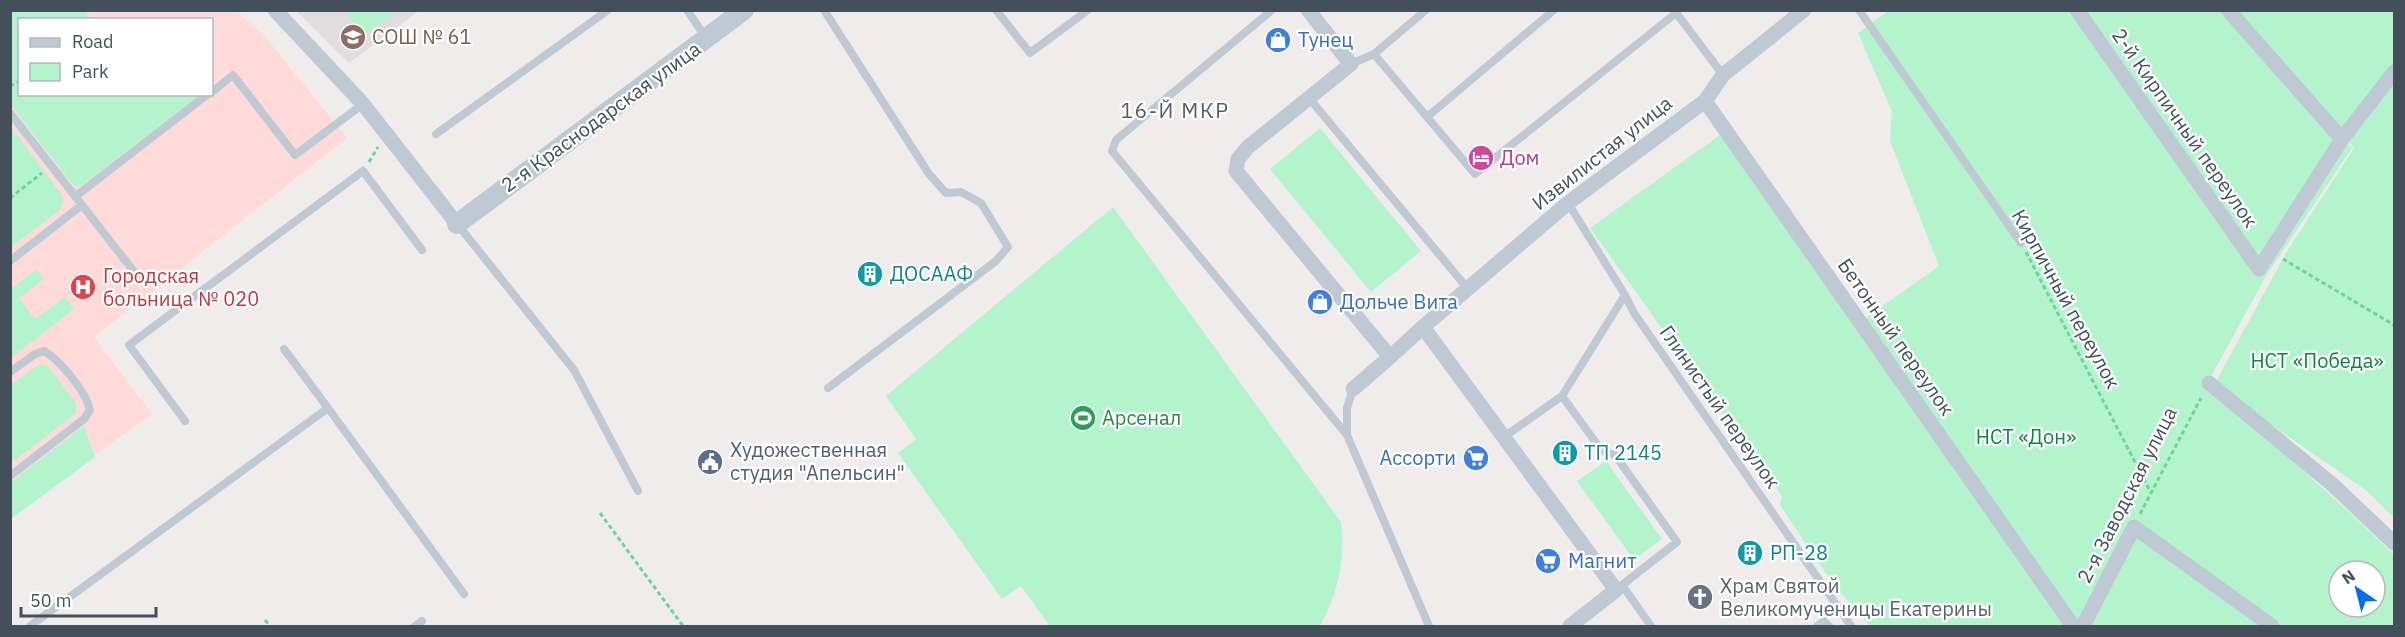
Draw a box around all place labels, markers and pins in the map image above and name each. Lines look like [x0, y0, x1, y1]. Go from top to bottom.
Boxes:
school or university icon: СОШ № 61 [338, 22, 368, 52]
place label: СОШ № 61 [372, 23, 471, 50]
shop icon: Тунец [1263, 25, 1293, 55]
place label: Тунец [1298, 26, 1353, 53]
hotel icon: Дом [1466, 143, 1496, 173]
place label: Дом [1500, 144, 1540, 171]
building icon: ДОСААФ [855, 259, 885, 289]
place label: ДОСААФ [890, 260, 973, 287]
place label: Городская больница № 020 [103, 262, 259, 312]
hospital icon: Городская больница № 020 [68, 272, 98, 302]
shop icon: Дольче Вита [1305, 287, 1335, 317]
place label: Дольче Вита [1340, 288, 1458, 315]
sports icon: Арсенал [1068, 403, 1098, 433]
place label: Арсенал [1102, 404, 1181, 431]
place label: Художественная студия "Апельсин" [730, 436, 905, 486]
building icon: ТП 2145 [1550, 438, 1580, 468]
place label: ТП 2145 [1584, 439, 1662, 466]
supermarket icon: Ассорти [1461, 443, 1491, 473]
place label: Ассорти [1380, 444, 1456, 471]
public building icon: Художественная студия "Апельсин" [695, 447, 725, 477]
building icon: РП-28 [1735, 538, 1765, 568]
place label: РП-28 [1770, 539, 1828, 566]
supermarket icon: Магнит [1533, 546, 1563, 576]
place label: Магнит [1568, 547, 1637, 574]
place label: Храм Святой Великомученицы Екатерины [1720, 572, 1992, 622]
church icon: Храм Святой Великомученицы Екатерины [1685, 582, 1715, 612]

